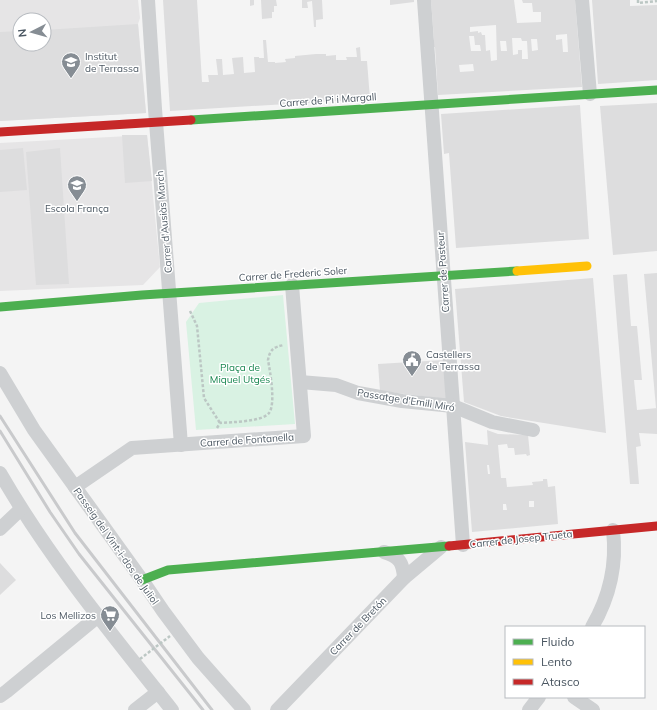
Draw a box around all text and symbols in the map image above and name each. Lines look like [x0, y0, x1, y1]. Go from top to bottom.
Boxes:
north arrow [12, 12, 52, 52]
text: N [15, 28, 29, 38]
place label: Institut de Terrassa [85, 50, 139, 75]
school or university icon: Institut de Terrassa [60, 51, 82, 79]
street label: Carrer de Pi i Margall [279, 90, 377, 110]
street label: Carrer d'Ausiàs March [153, 170, 175, 274]
school or university icon: Escola França [66, 174, 88, 202]
place label: Escola França [45, 202, 109, 215]
street label: Carrer de Pasteur [434, 231, 452, 313]
street label: Carrer de Frederic Soler [238, 264, 348, 284]
place label: Castellers de Terrassa [426, 348, 480, 373]
public building icon: Castellers de Terrassa [401, 349, 423, 377]
park label: Plaça de Miquel Utgés [210, 361, 270, 386]
street label: Passatge d'Emili Miró [356, 386, 456, 414]
street label: Carrer de Fontanella [200, 430, 294, 450]
street label: Passeig del Vint-i-dos de Juliol [71, 485, 161, 607]
street label: Carrer de Josep Trueta [469, 527, 573, 551]
street label: Carrer de Bretón [327, 594, 389, 658]
supermarket icon: Los Mellizos [99, 604, 121, 632]
place label: Los Mellizos [40, 609, 96, 622]
legend [505, 626, 645, 698]
text: Fluido [541, 634, 575, 649]
text: Lento [541, 654, 572, 669]
text: Atasco [541, 674, 580, 689]

